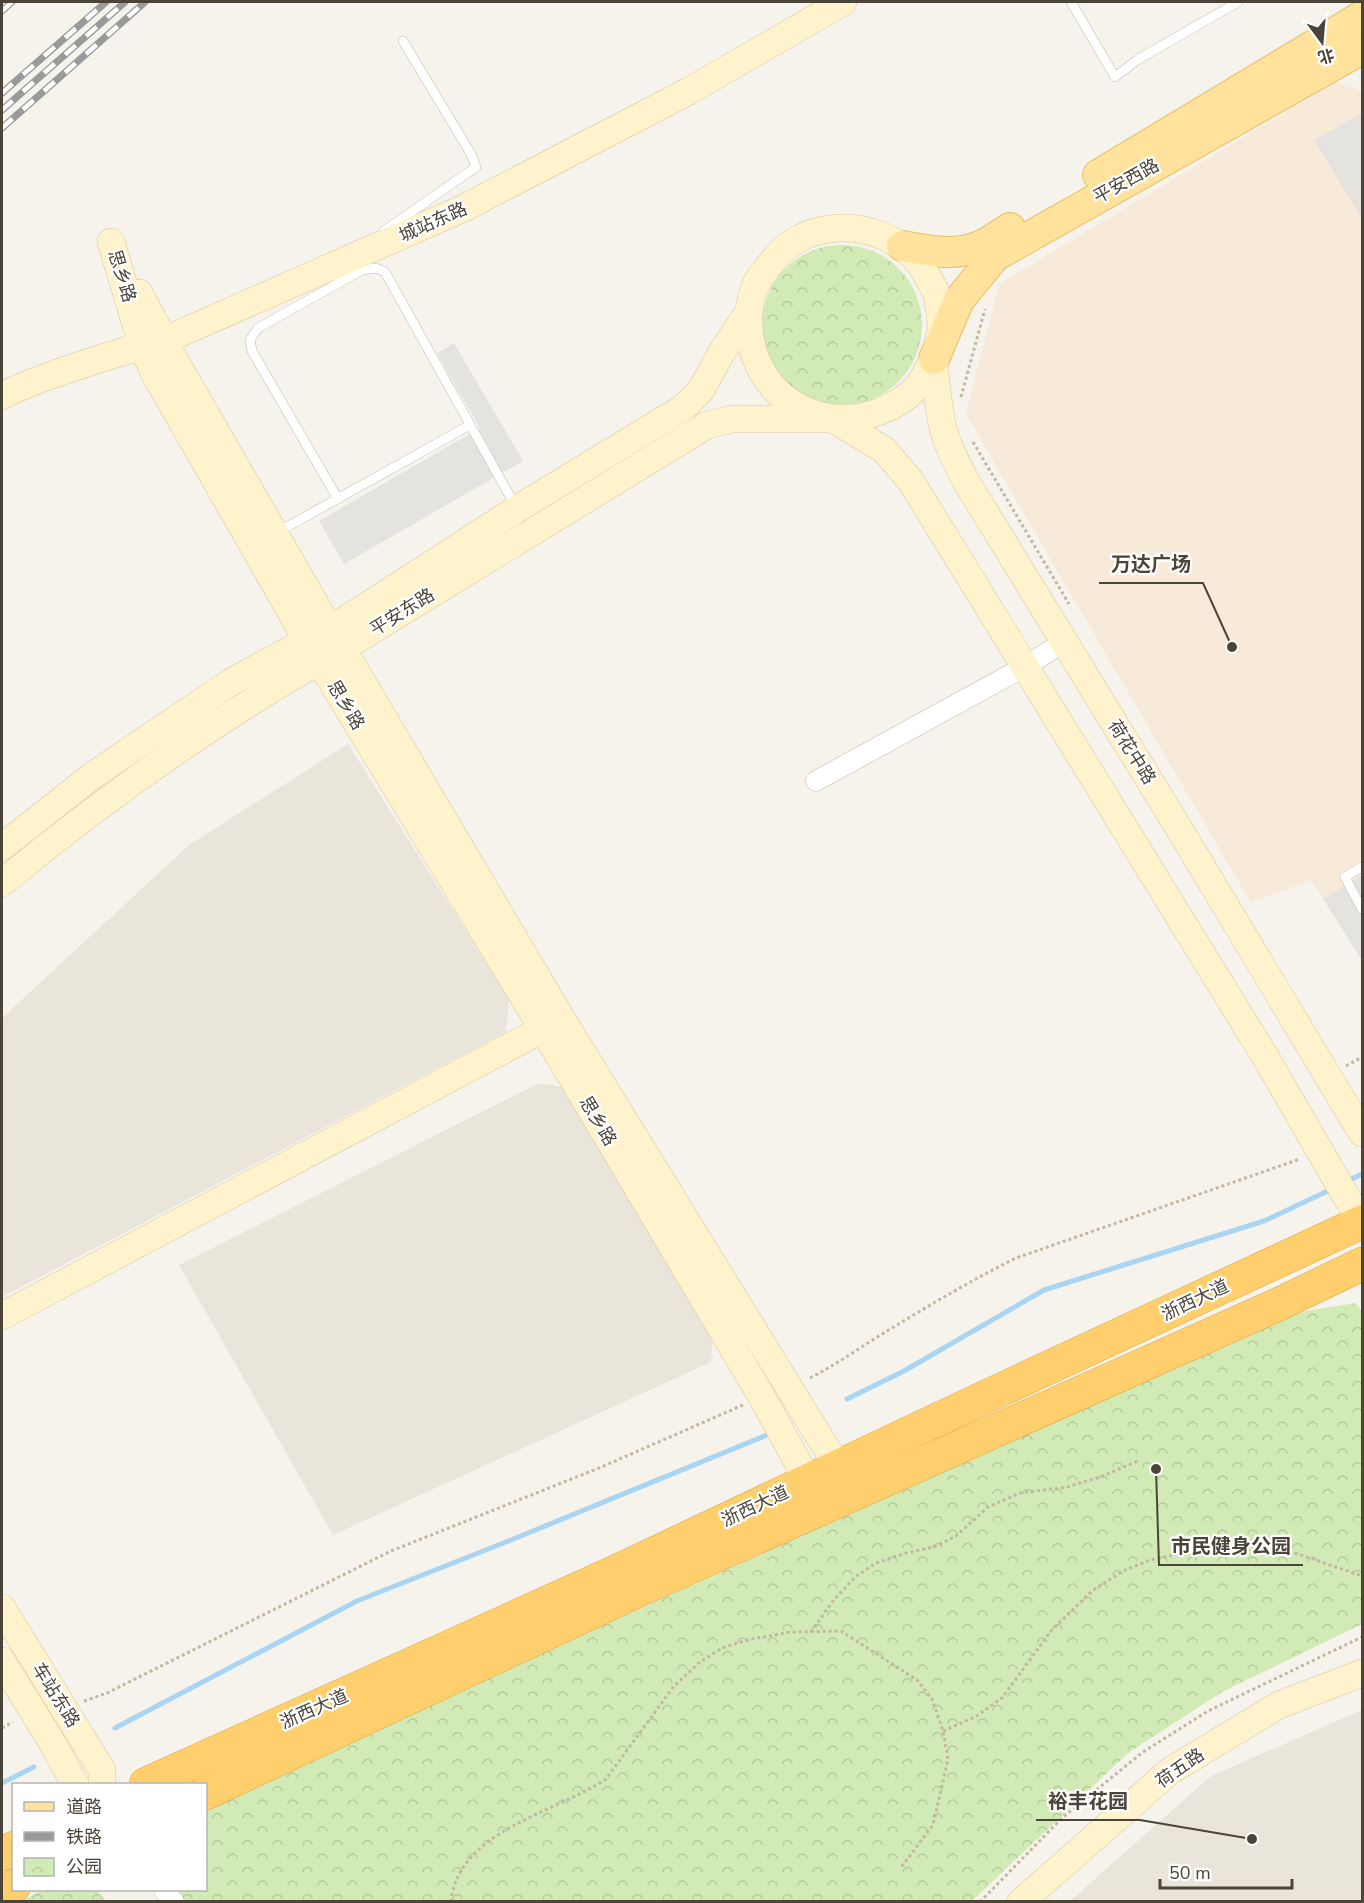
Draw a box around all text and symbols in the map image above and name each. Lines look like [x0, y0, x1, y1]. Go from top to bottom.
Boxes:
north arrow [1292, 12, 1352, 72]
text: 北 [1315, 43, 1337, 68]
street label: 平安西路 [1089, 153, 1163, 209]
street label: 城站东路 [395, 196, 471, 248]
street label: 思乡路 [103, 247, 141, 305]
callout: 万达广场 [1099, 545, 1203, 583]
text: 万达广场 [1111, 551, 1191, 578]
street label: 平安东路 [365, 583, 439, 641]
street label: 思乡路 [322, 676, 370, 734]
street label: 荷花中路 [1103, 715, 1161, 789]
street label: 思乡路 [574, 1092, 622, 1150]
street label: 浙西大道 [1157, 1274, 1233, 1326]
street label: 浙西大道 [717, 1480, 793, 1532]
callout: 市民健身公园 [1159, 1527, 1303, 1565]
text: 市民健身公园 [1171, 1533, 1291, 1560]
street label: 车站东路 [27, 1658, 85, 1732]
street label: 浙西大道 [276, 1683, 352, 1735]
street label: 荷五路 [1151, 1743, 1209, 1793]
callout: 裕丰花园 [1036, 1782, 1140, 1820]
legend [12, 1783, 207, 1891]
text: 裕丰花园 [1048, 1788, 1128, 1815]
text: 道路 [66, 1795, 102, 1819]
text: 铁路 [66, 1825, 102, 1849]
scale bar [1160, 1852, 1292, 1890]
text: 公园 [66, 1855, 102, 1879]
text: 50 m [1169, 1861, 1211, 1885]

